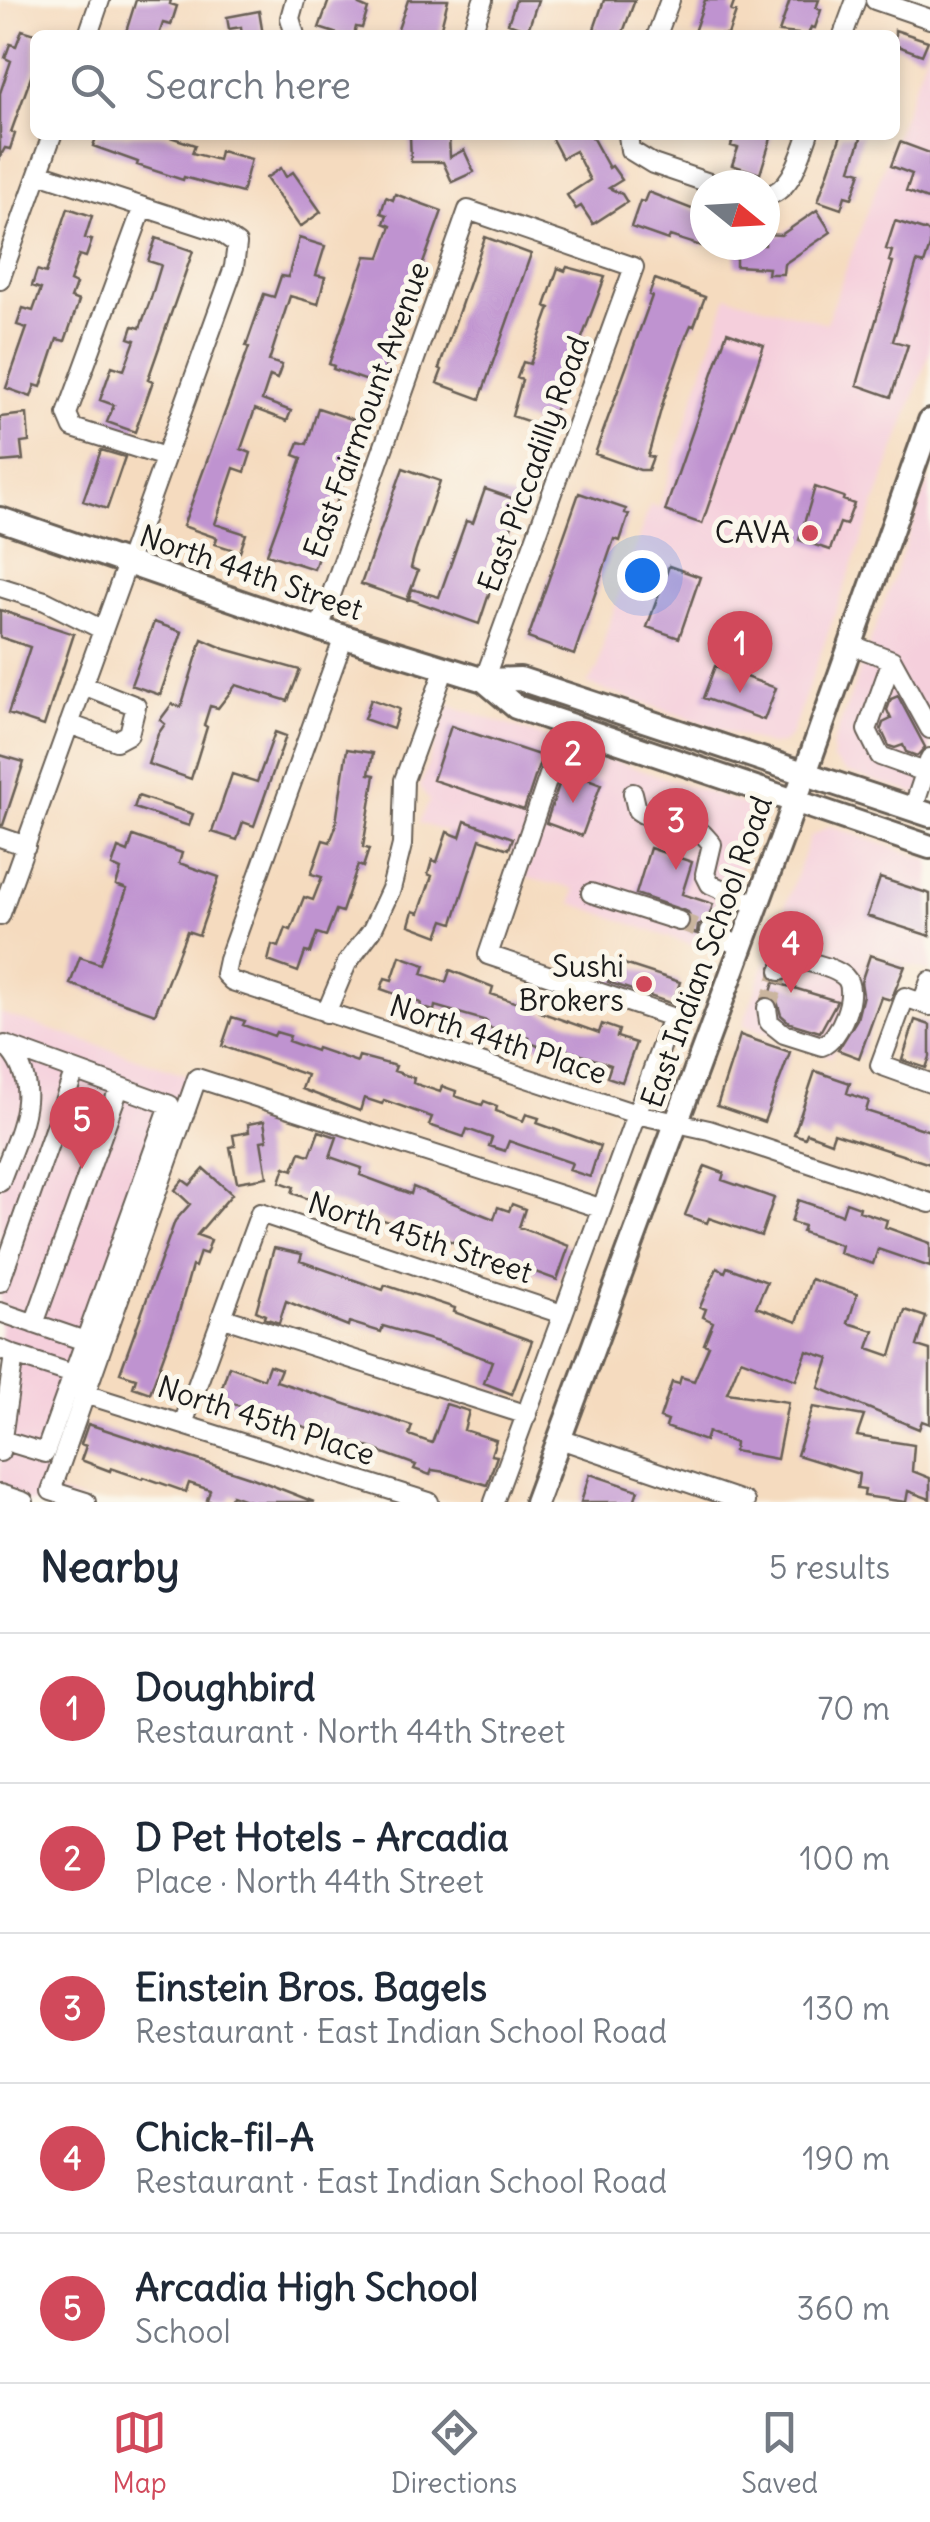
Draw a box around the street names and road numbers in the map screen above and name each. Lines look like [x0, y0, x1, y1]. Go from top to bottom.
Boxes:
street label: East Fairmount Avenue [295, 256, 437, 563]
street label: East Piccadilly Road [469, 331, 597, 597]
street label: North 44th Street [135, 516, 368, 628]
street label: East Indian School Road [632, 791, 780, 1113]
street label: North 44th Place [385, 986, 612, 1092]
street label: North 45th Street [303, 1183, 537, 1291]
street label: North 45th Place [153, 1367, 380, 1473]

